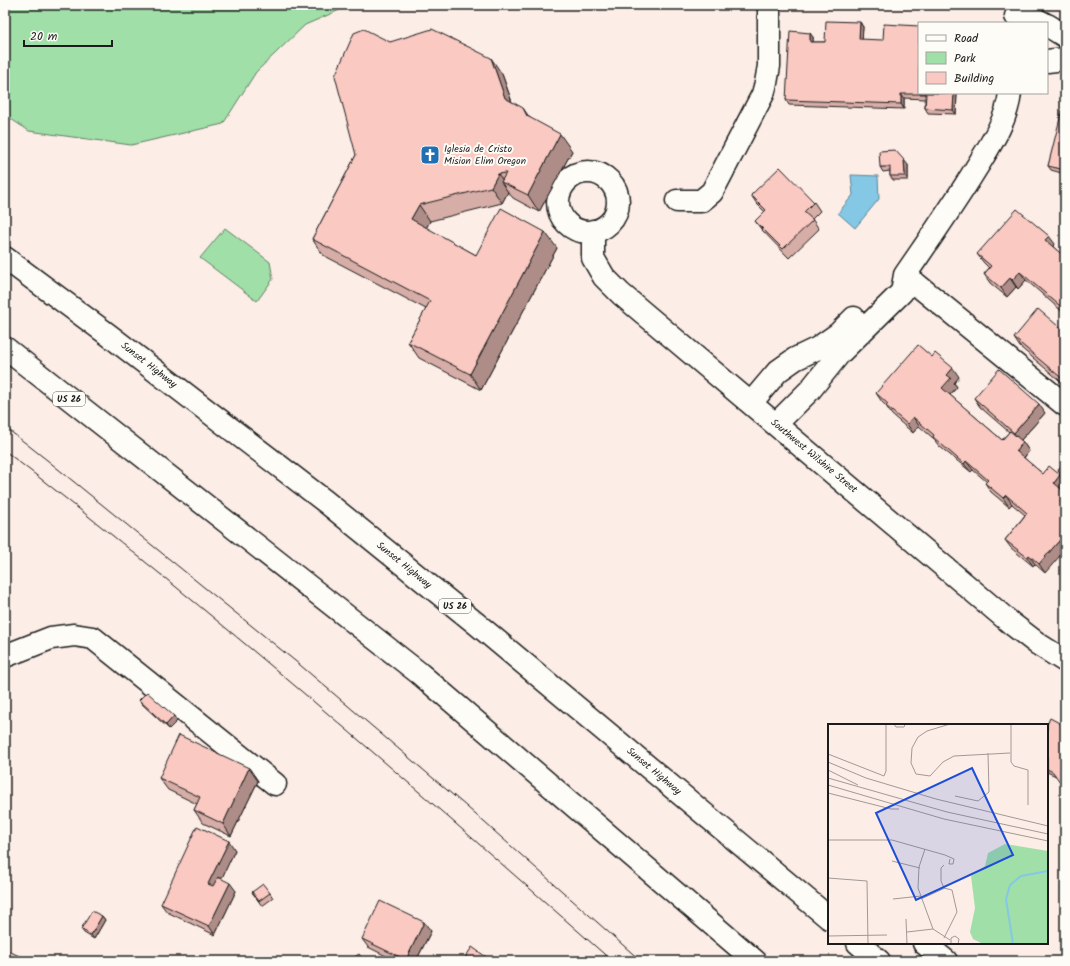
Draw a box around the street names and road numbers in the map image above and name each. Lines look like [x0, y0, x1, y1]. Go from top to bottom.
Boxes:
street label: Sunset Highway [118, 338, 181, 392]
road number: US 26 [53, 392, 85, 406]
street label: Southwest Wilshire Street [767, 415, 861, 497]
street label: Sunset Highway [373, 538, 435, 593]
road number: US 26 [439, 599, 471, 613]
street label: Sunset Highway [623, 743, 685, 799]

